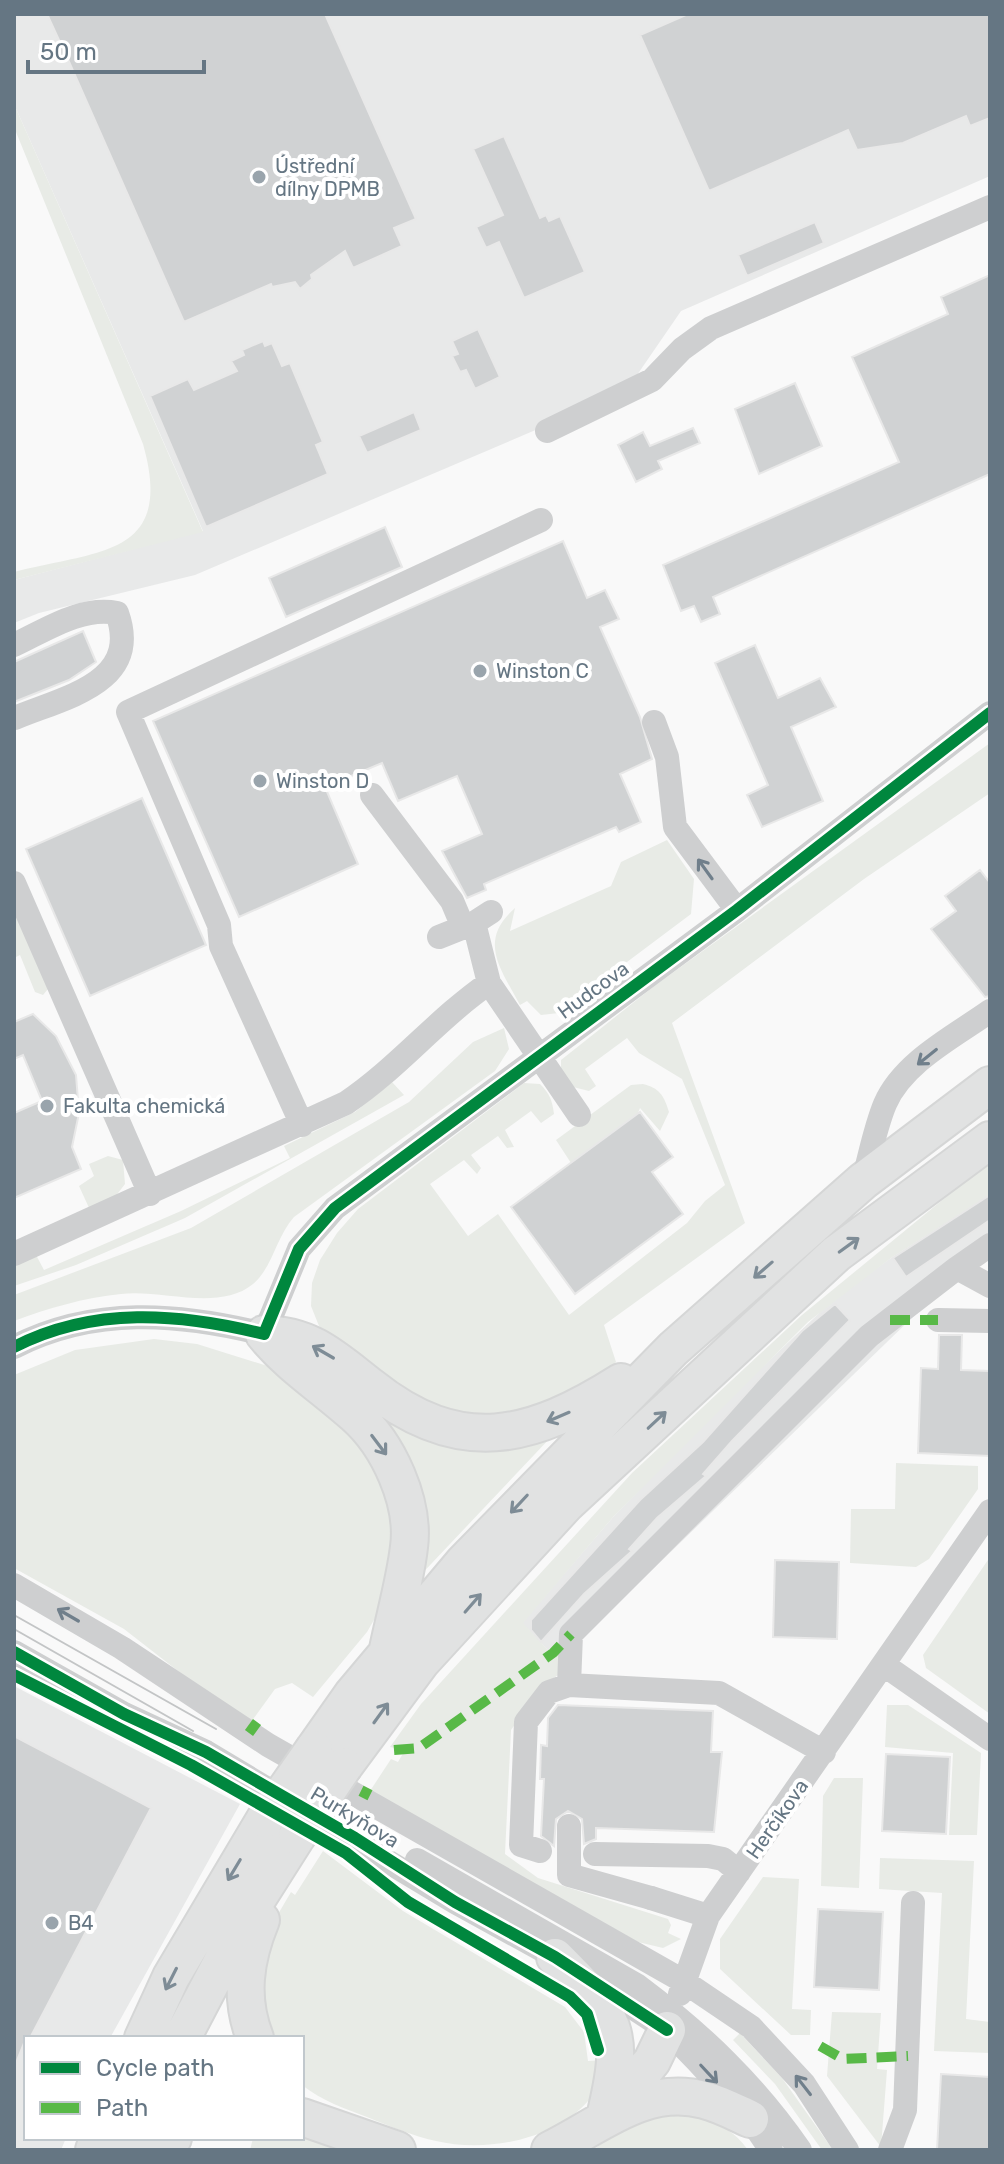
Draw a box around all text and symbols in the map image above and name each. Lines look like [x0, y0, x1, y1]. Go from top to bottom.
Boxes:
scale bar [28, 24, 204, 74]
text: 50 m [40, 38, 97, 66]
place label: Ústřední dílny DPMB [275, 154, 380, 201]
marker: Ústřední dílny DPMB [250, 168, 268, 186]
place label: Winston C [496, 659, 589, 683]
marker: Winston C [471, 662, 489, 680]
place label: Winston D [276, 769, 369, 793]
marker: Winston D [251, 772, 269, 790]
one-way arrow [697, 859, 714, 880]
street label: Hudcova [553, 956, 633, 1024]
one-way arrow [917, 1048, 938, 1065]
place label: Fakulta chemická [63, 1094, 225, 1118]
marker: Fakulta chemická [38, 1097, 56, 1115]
one-way arrow [837, 1236, 859, 1253]
one-way arrow [753, 1261, 773, 1279]
one-way arrow [312, 1344, 336, 1359]
one-way arrow [546, 1411, 571, 1426]
one-way arrow [646, 1411, 666, 1429]
one-way arrow [371, 1434, 388, 1455]
one-way arrow [510, 1494, 529, 1513]
one-way arrow [463, 1594, 481, 1614]
one-way arrow [57, 1607, 81, 1622]
one-way arrow [372, 1703, 389, 1724]
street label: Herčíkova [741, 1775, 813, 1863]
street label: Purkyňova [306, 1781, 404, 1853]
one-way arrow [225, 1858, 241, 1881]
place label: B4 [68, 1911, 94, 1935]
marker: B4 [43, 1914, 61, 1932]
one-way arrow [163, 1966, 178, 1990]
legend [24, 2036, 304, 2140]
text: Cycle path [96, 2054, 215, 2082]
one-way arrow [699, 2064, 718, 2084]
one-way arrow [795, 2075, 812, 2096]
text: Path [96, 2094, 148, 2122]

